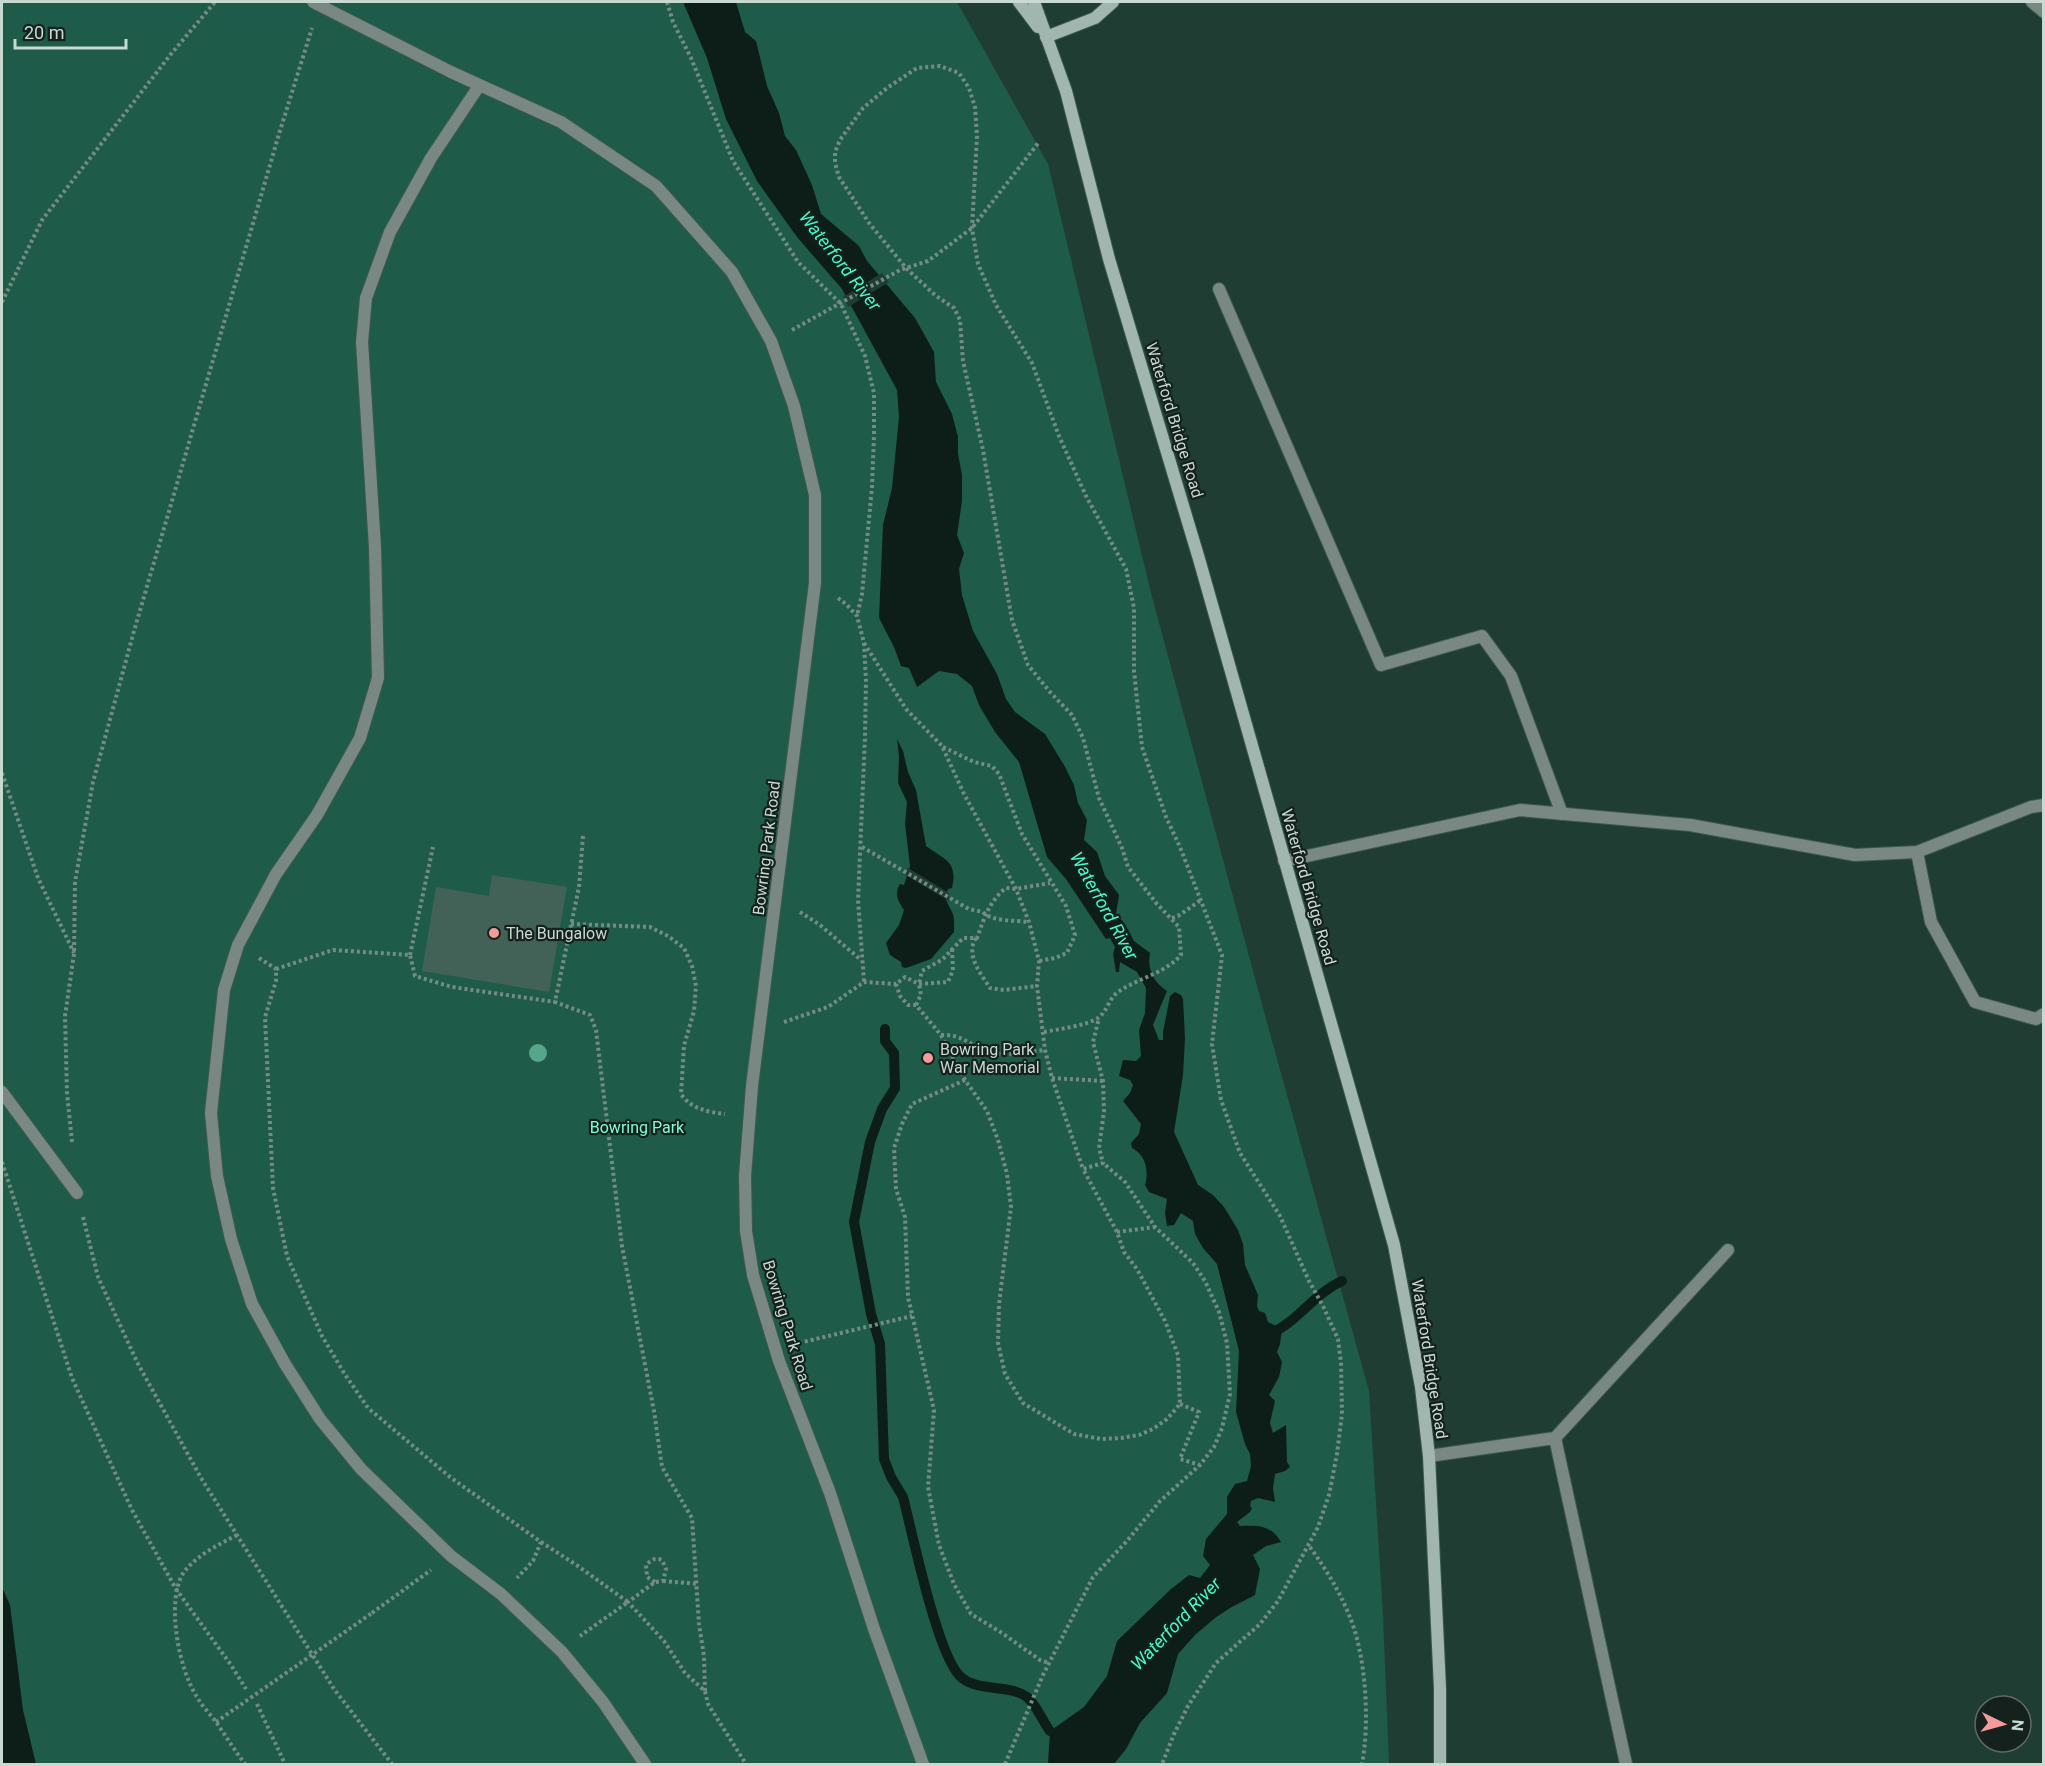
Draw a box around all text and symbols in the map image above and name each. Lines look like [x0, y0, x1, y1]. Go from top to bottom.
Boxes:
scale bar [15, 12, 126, 50]
text: 20 m [24, 22, 64, 43]
water label: Waterford River [795, 207, 886, 315]
street label: Waterford Bridge Road [1142, 340, 1207, 500]
street label: Bowring Park Road [749, 780, 784, 916]
street label: Waterford Bridge Road [1277, 807, 1340, 967]
water label: Waterford River [1066, 848, 1143, 964]
place label: The Bungalow [506, 924, 607, 943]
marker: The Bungalow [487, 926, 501, 940]
place label: Bowring Park War Memorial [940, 1040, 1040, 1077]
marker: Bowring Park War Memorial [921, 1051, 935, 1065]
park label: Bowring Park [590, 1118, 685, 1137]
street label: Bowring Park Road [759, 1258, 816, 1393]
street label: Waterford Bridge Road [1408, 1278, 1452, 1440]
water label: Waterford River [1126, 1572, 1226, 1674]
north arrow [1973, 1694, 2033, 1754]
text: N [2007, 1719, 2027, 1732]

